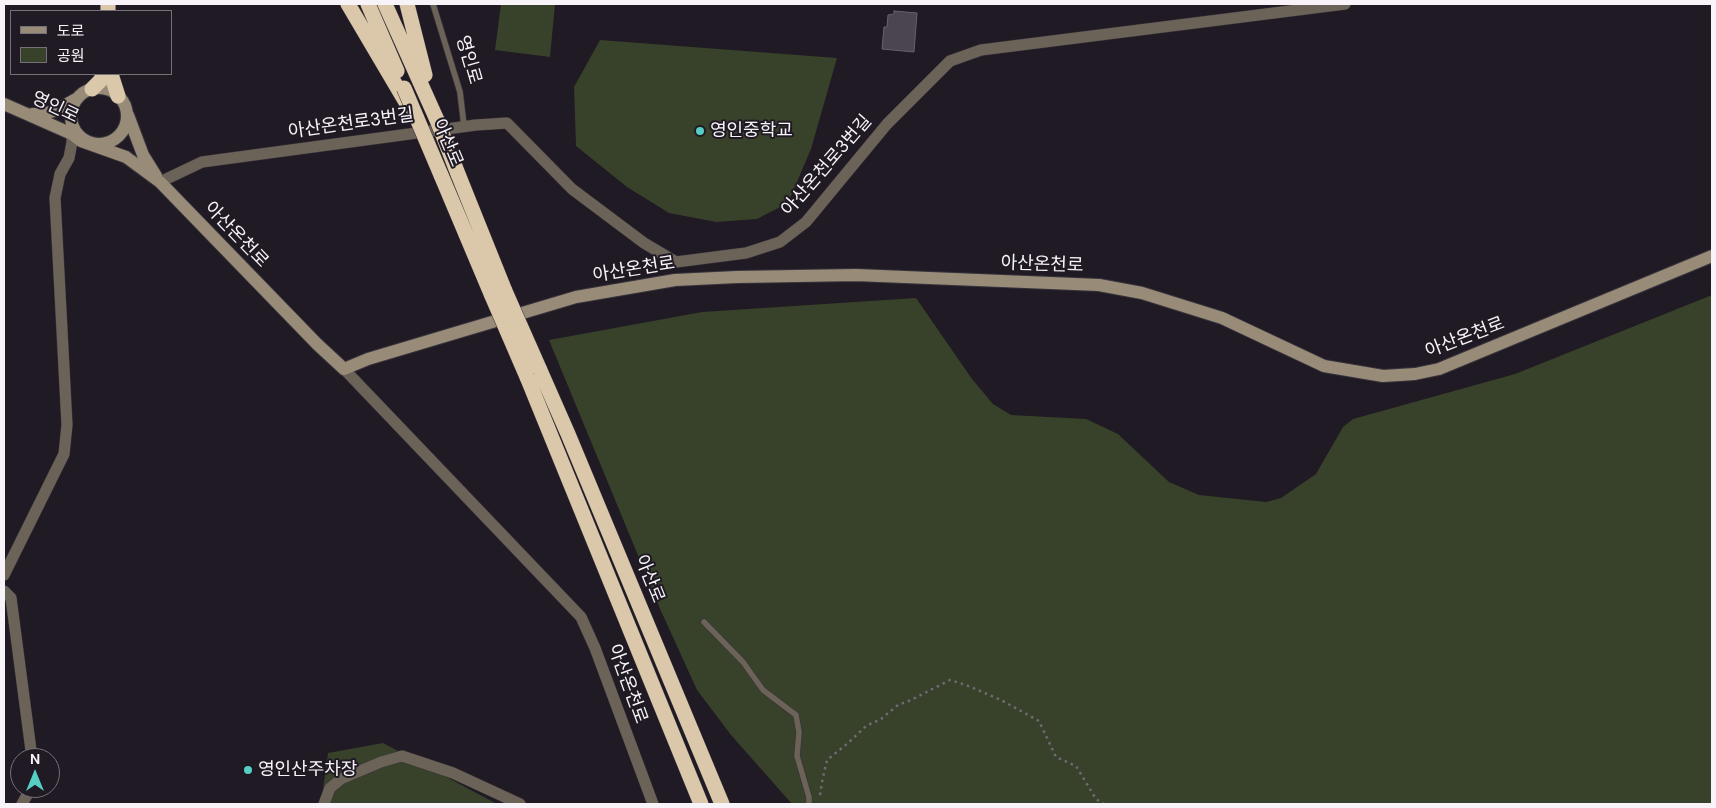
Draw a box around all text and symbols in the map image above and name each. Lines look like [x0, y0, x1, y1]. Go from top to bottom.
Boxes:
legend [10, 10, 172, 75]
text: 도로 [57, 21, 85, 41]
street label: 영인로 [451, 33, 485, 87]
text: 공원 [57, 46, 85, 66]
street label: 영인로 [28, 88, 82, 128]
street label: 아산온천로3번길 [287, 104, 415, 144]
street label: 아산온천로3번길 [777, 111, 877, 221]
street label: 아산로 [427, 116, 467, 170]
place label: 영인중학교 [710, 120, 793, 142]
marker: 영인중학교 [694, 125, 706, 137]
street label: 아산온천로 [199, 198, 273, 272]
street label: 아산온천로 [591, 253, 677, 287]
street label: 아산온천로 [1000, 253, 1084, 277]
street label: 아산온천로 [1422, 313, 1508, 363]
street label: 아산로 [630, 552, 668, 606]
street label: 아산온천로 [603, 641, 651, 727]
north arrow [10, 748, 60, 798]
text: N [30, 750, 40, 768]
place label: 영인산주차장 [258, 759, 357, 781]
marker: 영인산주차장 [242, 764, 254, 776]

